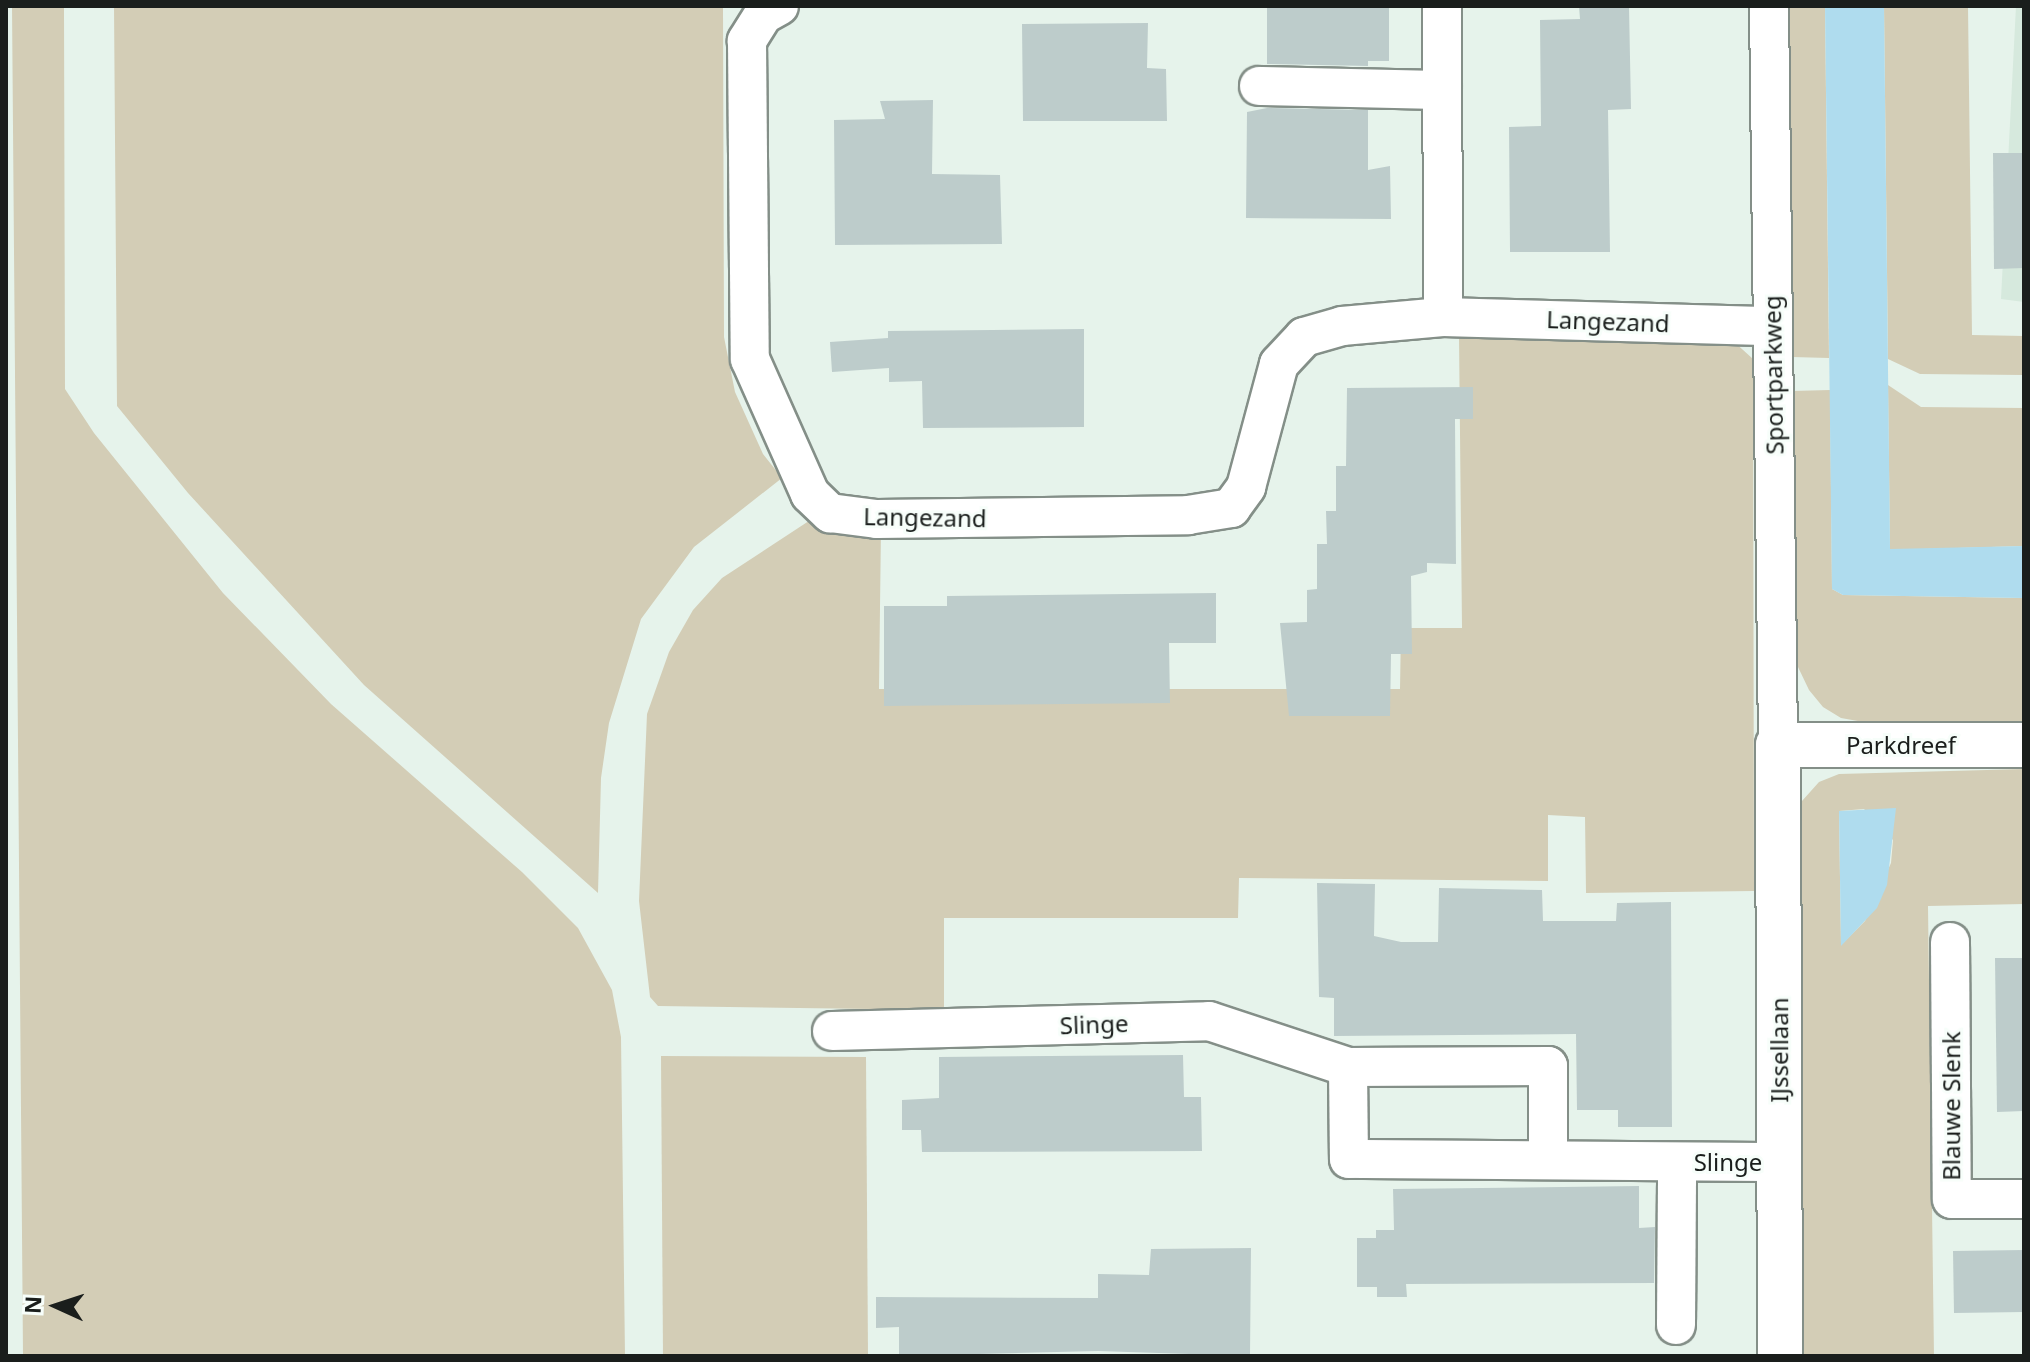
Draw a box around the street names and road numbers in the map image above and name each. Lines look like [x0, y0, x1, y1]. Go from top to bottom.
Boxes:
street label: Sportparkweg [1757, 295, 1789, 455]
street label: Langezand [1546, 304, 1670, 338]
street label: Langezand [863, 502, 987, 532]
street label: Parkdreef [1846, 731, 1956, 759]
street label: IJssellaan [1765, 997, 1793, 1103]
street label: Slinge [1059, 1008, 1129, 1040]
street label: Blauwe Slenk [1937, 1031, 1965, 1181]
street label: Slinge [1694, 1148, 1762, 1176]

